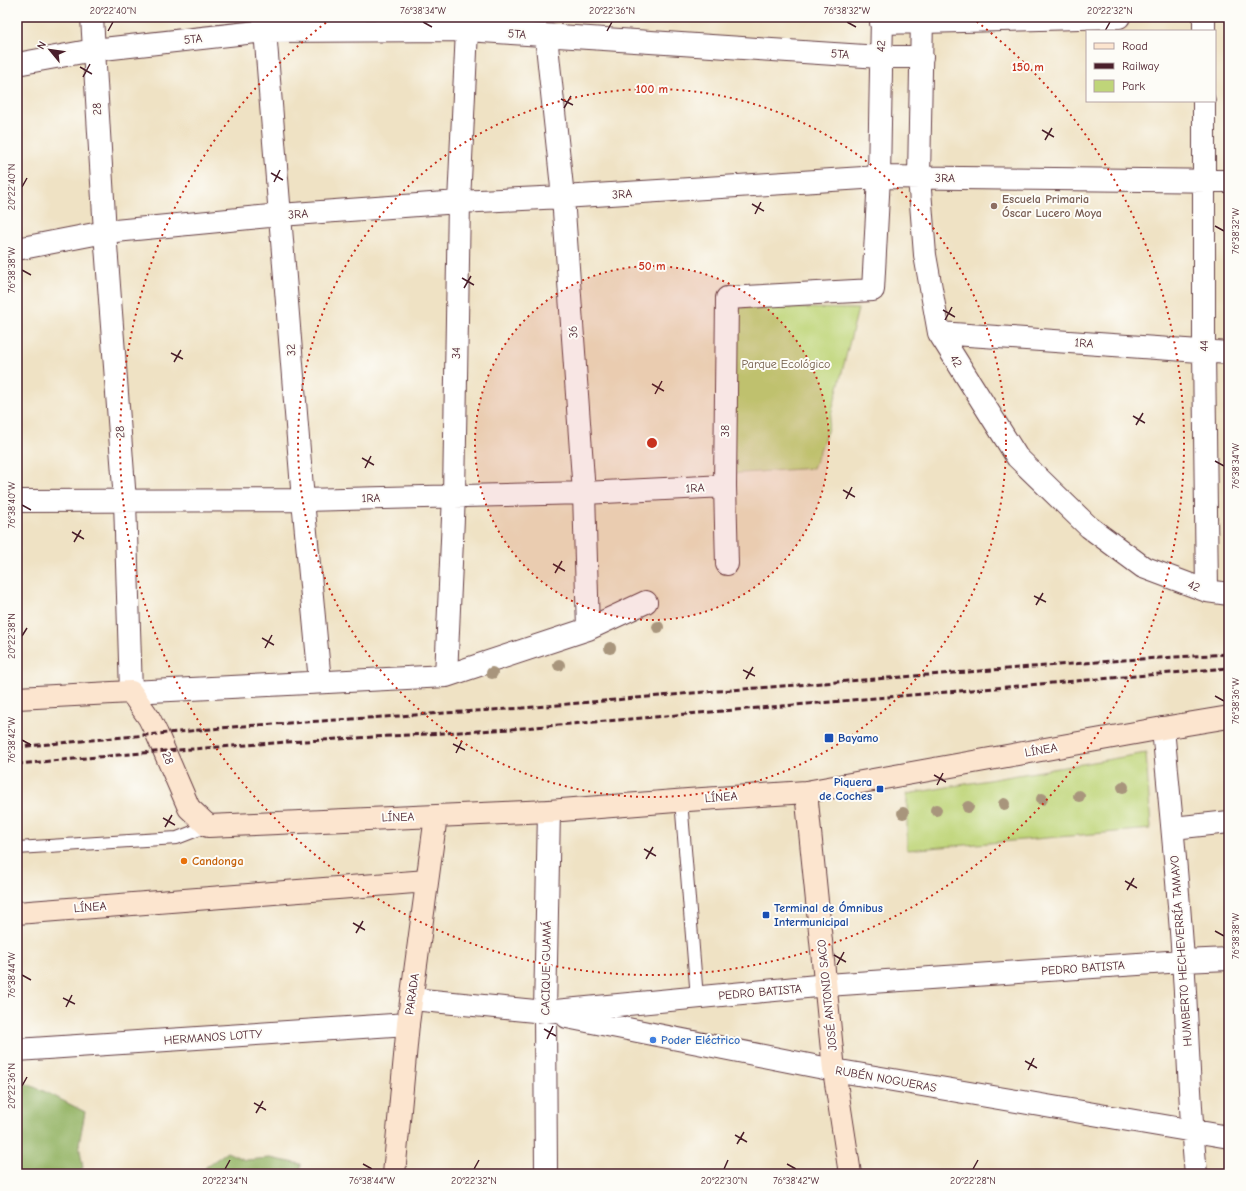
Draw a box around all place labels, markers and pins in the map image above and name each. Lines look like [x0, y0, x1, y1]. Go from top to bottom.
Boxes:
place label: Escuela Primaria Óscar Lucero Moya [1002, 192, 1102, 220]
marker: Escuela Primaria Óscar Lucero Moya [989, 201, 999, 211]
centre of rings [645, 436, 659, 450]
place label: Bayamo [838, 731, 879, 745]
marker: Bayamo [823, 732, 835, 744]
place label: Piquera de Coches [819, 775, 872, 803]
marker: Piquera de Coches [875, 784, 885, 794]
place label: Candonga [192, 854, 243, 868]
marker: Candonga [179, 856, 189, 866]
place label: Terminal de Ómnibus Intermunicipal [774, 901, 883, 929]
marker: Terminal de Ómnibus Intermunicipal [761, 910, 771, 920]
place label: Poder Eléctrico [661, 1033, 740, 1047]
marker: Poder Eléctrico [648, 1035, 658, 1045]

